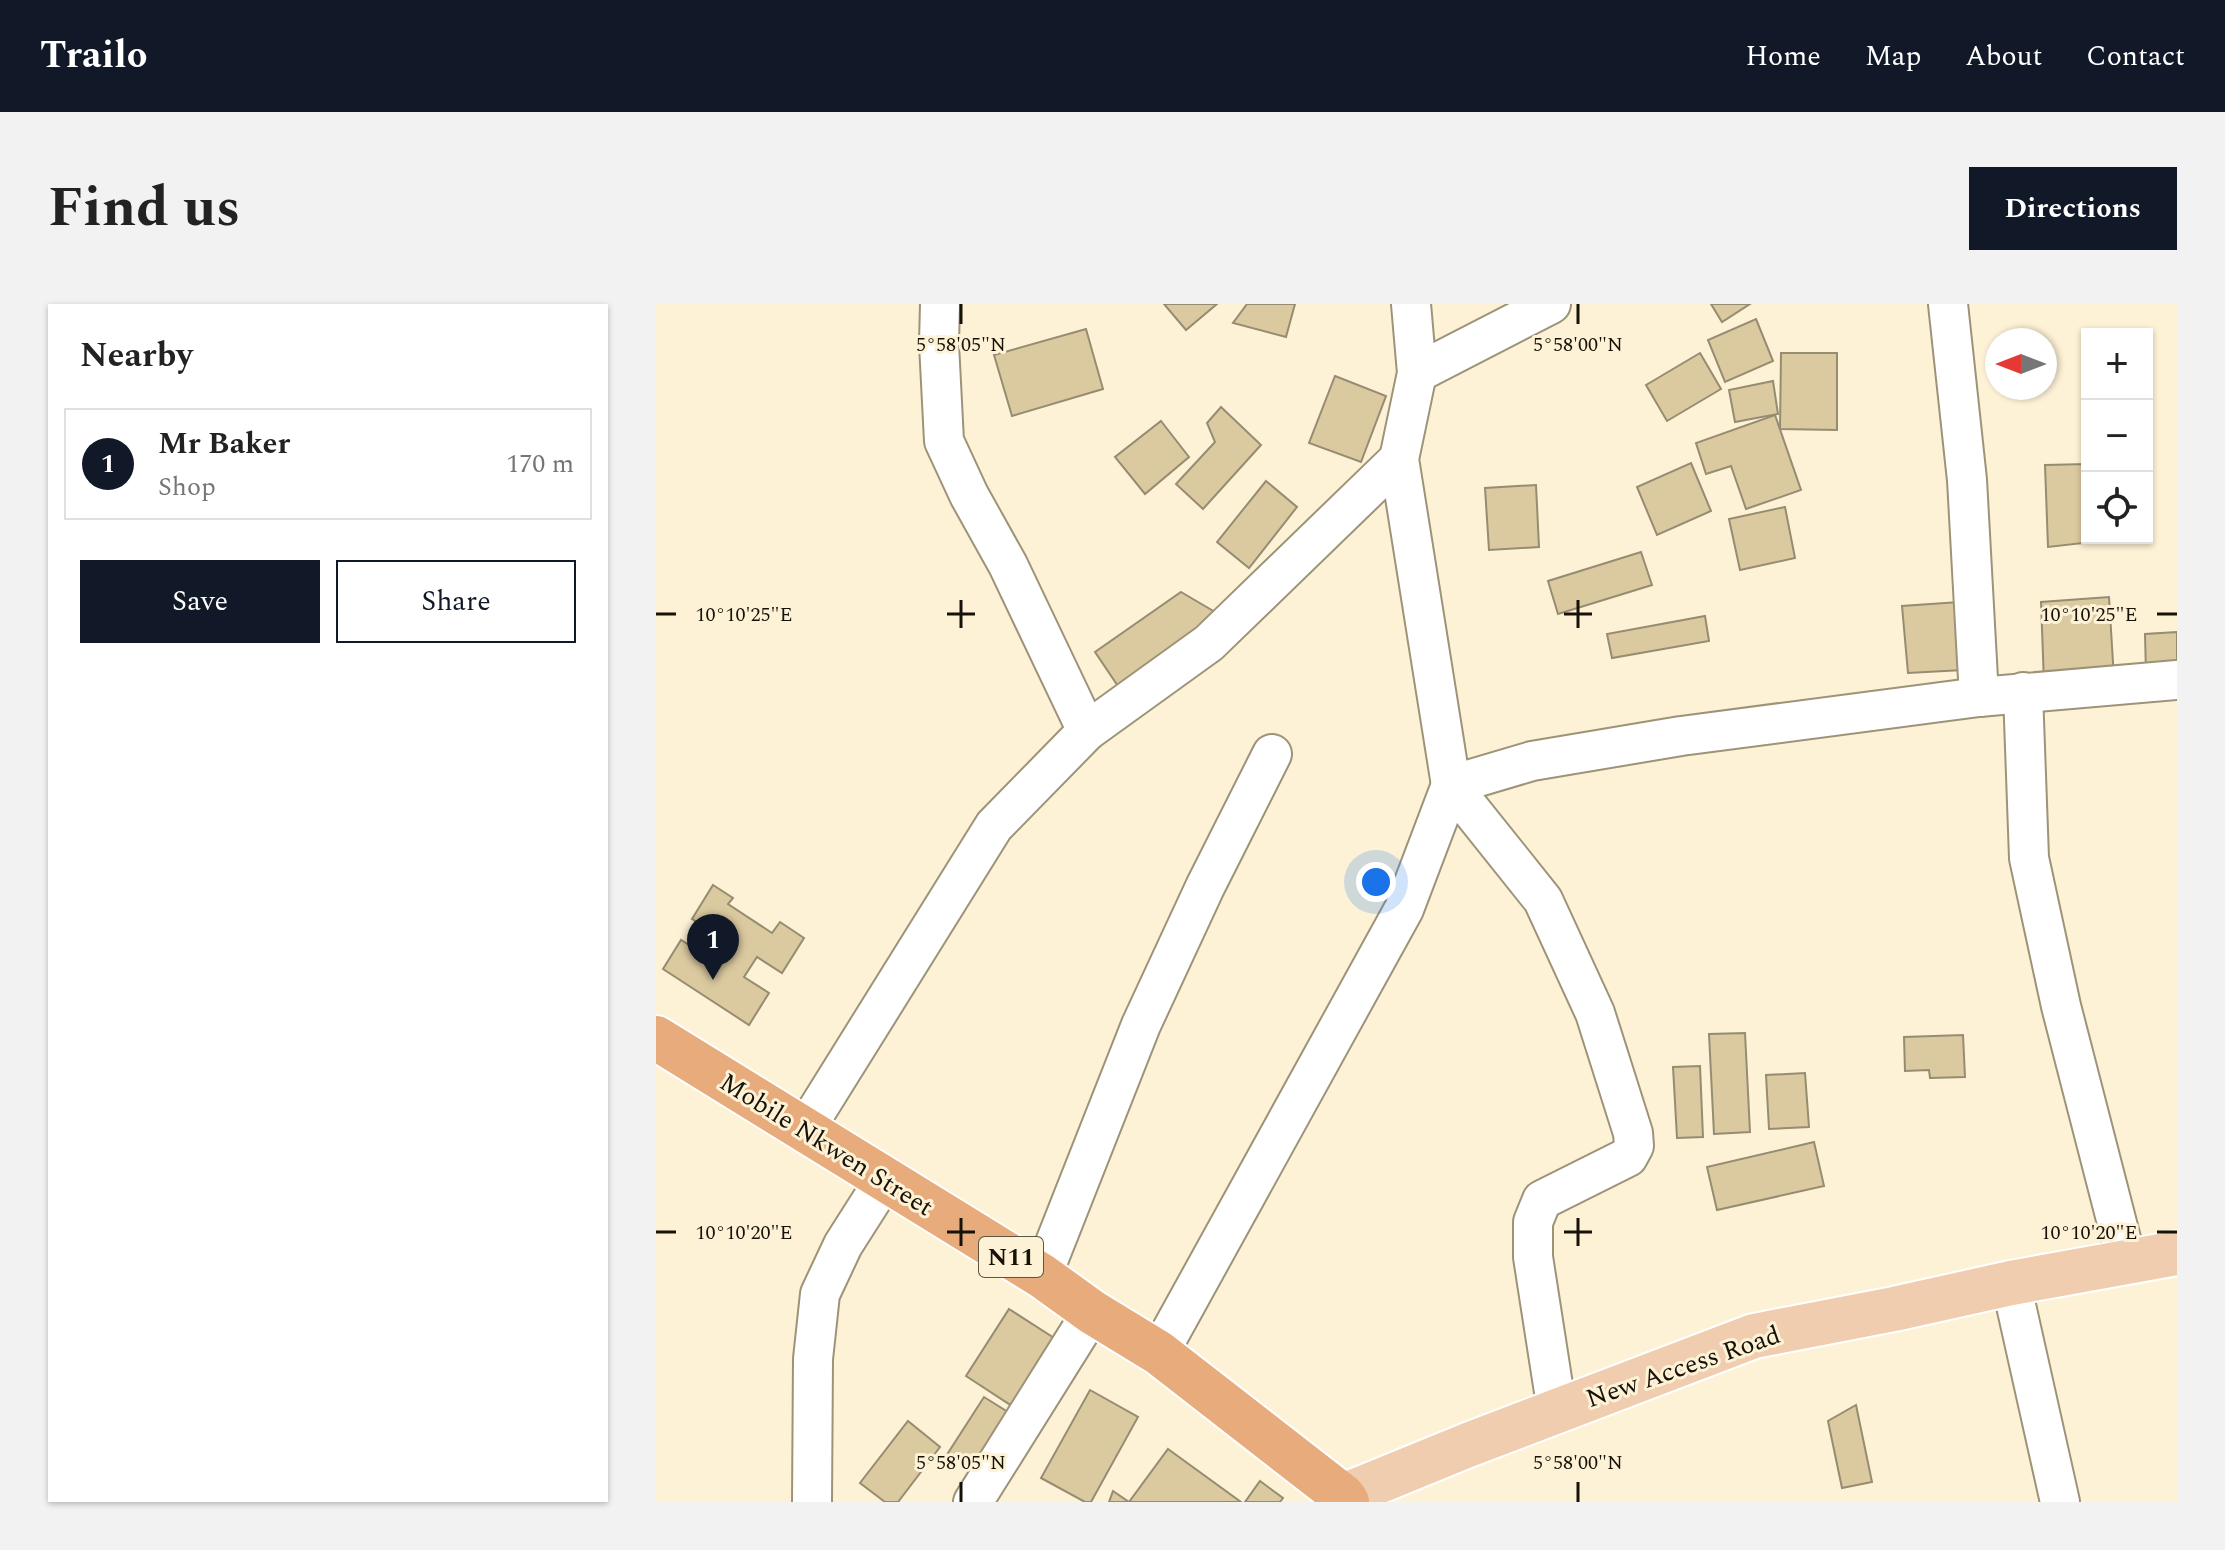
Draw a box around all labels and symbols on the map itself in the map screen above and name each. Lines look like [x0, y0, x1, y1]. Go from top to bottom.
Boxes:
north arrow [1985, 328, 2057, 400]
text: 5°58'05"N [916, 330, 1006, 360]
text: 5°58'00"N [1533, 330, 1623, 360]
text: 10°10'25"E [695, 600, 793, 630]
text: 10°10'25"E [2040, 600, 2138, 630]
your location [1356, 862, 1396, 902]
pin: 1 [687, 914, 739, 980]
street label: Mobile Nkwen Street [712, 1063, 941, 1227]
text: 10°10'20"E [695, 1218, 793, 1248]
text: 10°10'20"E [2040, 1218, 2138, 1248]
road number: N11 [979, 1237, 1043, 1277]
street label: New Access Road [1581, 1315, 1786, 1419]
text: 5°58'05"N [916, 1448, 1006, 1478]
text: 5°58'00"N [1533, 1448, 1623, 1478]

